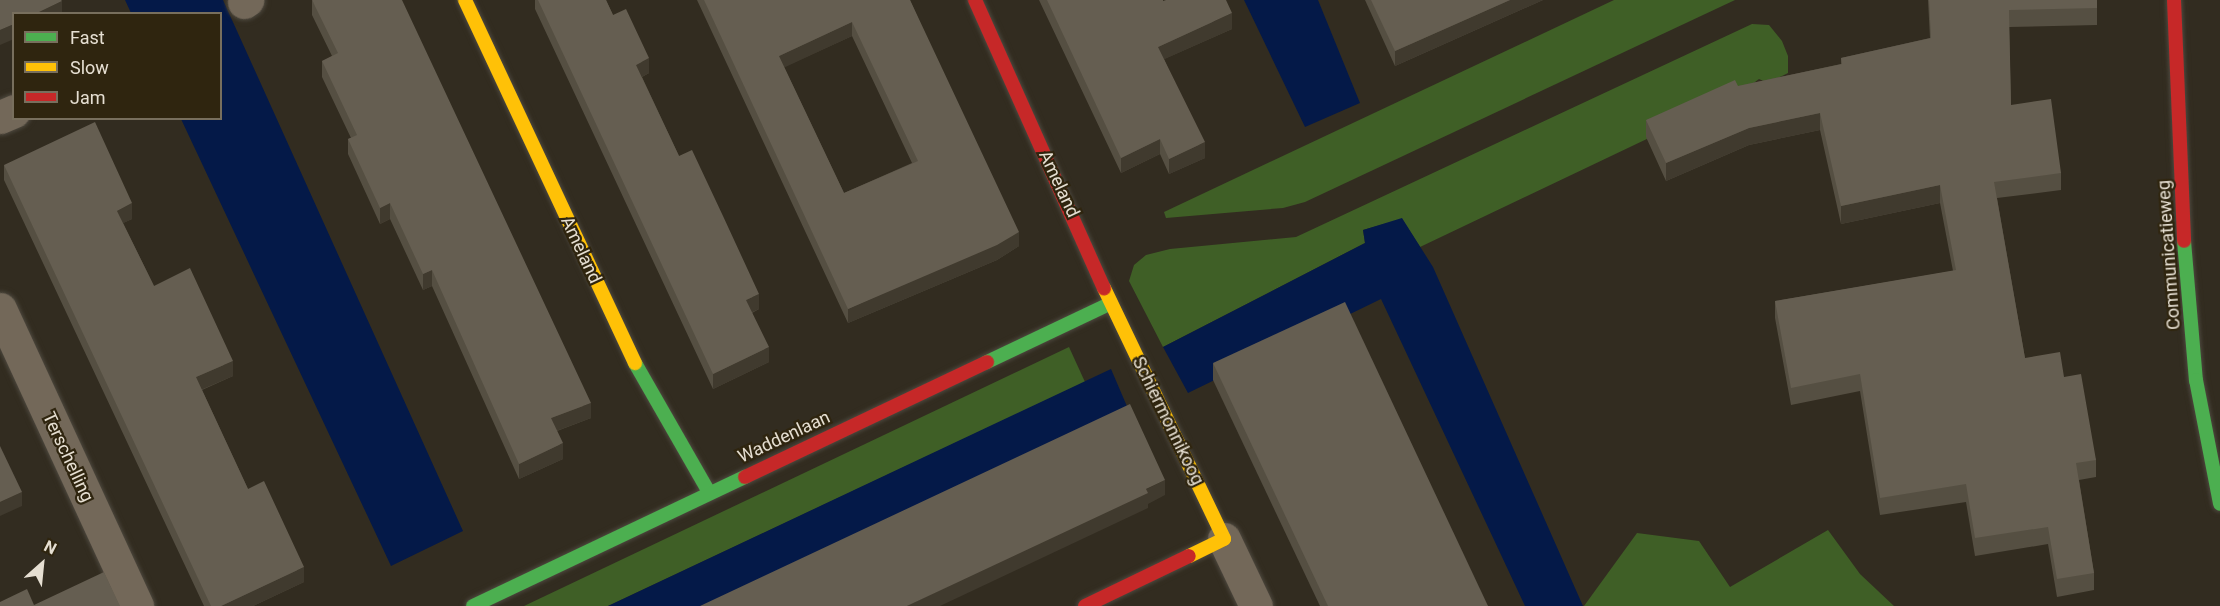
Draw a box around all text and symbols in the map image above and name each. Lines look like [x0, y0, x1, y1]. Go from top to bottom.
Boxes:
legend [12, 12, 222, 120]
text: Fast [70, 27, 105, 48]
text: Slow [70, 57, 109, 78]
text: Jam [70, 87, 106, 108]
street label: Ameland [1034, 147, 1084, 221]
street label: Communicatieweg [2153, 179, 2185, 331]
street label: Ameland [556, 213, 606, 287]
street label: Schiermonnikoog [1128, 353, 1208, 489]
street label: Waddenlaan [735, 406, 833, 468]
street label: Terschelling [38, 409, 98, 505]
north arrow [12, 534, 72, 594]
text: N [41, 536, 60, 559]

